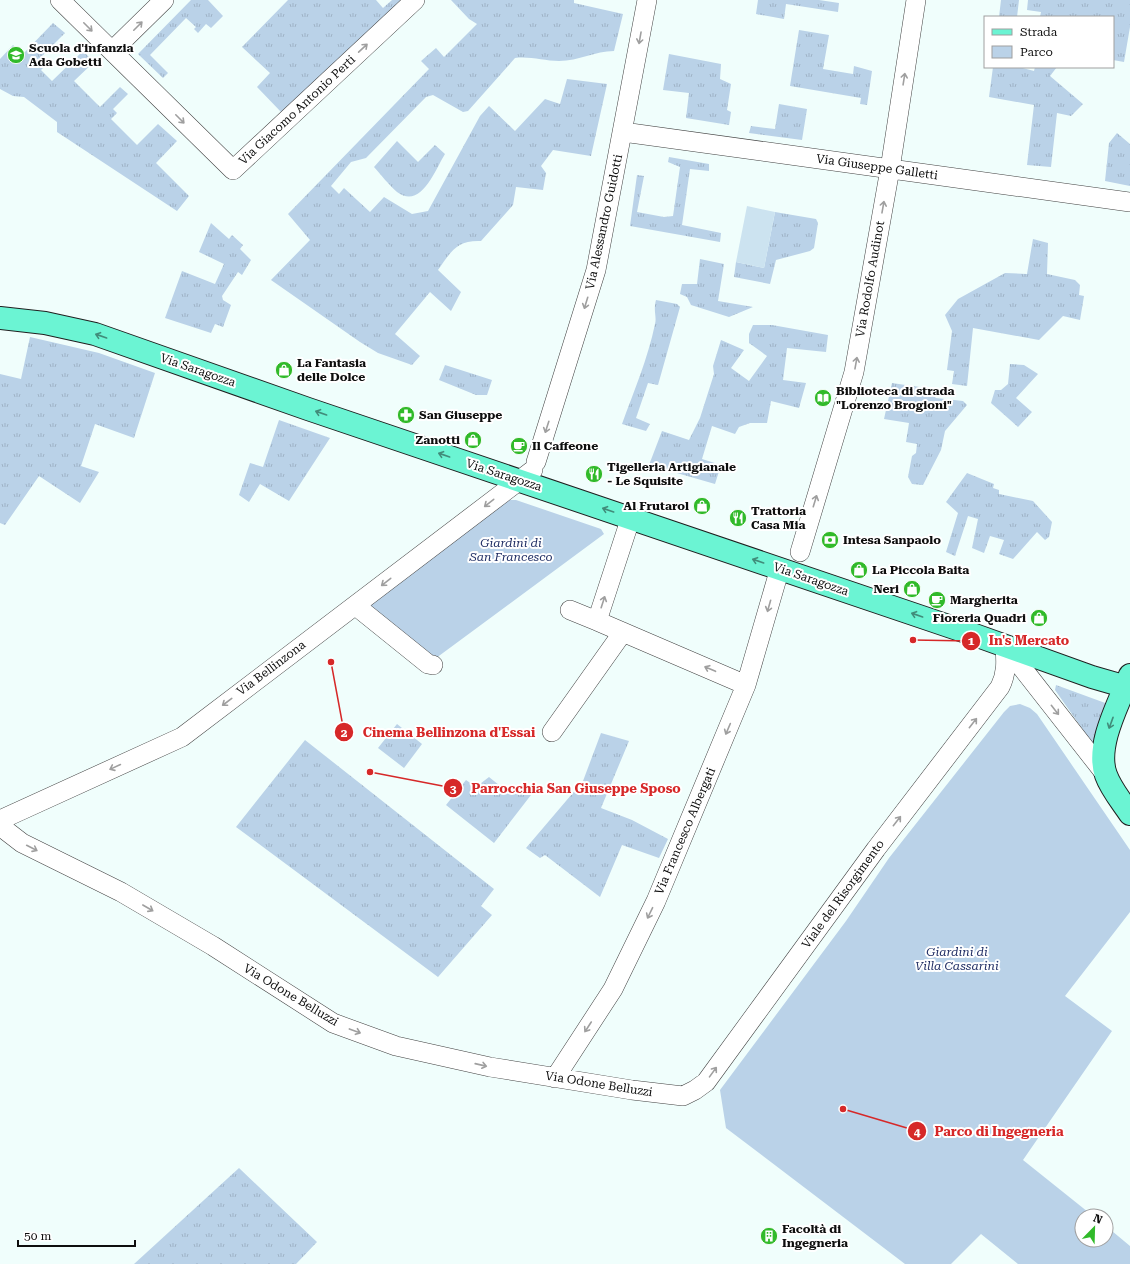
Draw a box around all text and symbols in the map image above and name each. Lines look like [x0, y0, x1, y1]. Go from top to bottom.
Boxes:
legend [984, 16, 1114, 68]
one-way arrow [133, 21, 143, 31]
one-way arrow [83, 22, 93, 32]
text: Strada [1020, 25, 1058, 39]
one-way arrow [636, 32, 644, 45]
place label: Scuola d'infanzia Ada Gobetti [29, 41, 134, 69]
one-way arrow [358, 44, 368, 53]
school or university icon: Scuola d'infanzia Ada Gobetti [6, 45, 26, 65]
text: Parco [1020, 45, 1053, 59]
street label: Via Giacomo Antonio Perti [236, 52, 358, 168]
one-way arrow [900, 73, 908, 86]
one-way arrow [175, 114, 185, 124]
street label: Via Giuseppe Galletti [815, 152, 939, 183]
street label: Via Alessandro Guidotti [583, 153, 625, 291]
one-way arrow [879, 201, 887, 214]
street label: Via Rodolfo Audinot [853, 219, 887, 338]
one-way arrow [582, 296, 589, 309]
one-way arrow [95, 332, 108, 339]
street label: Via Saragozza [158, 351, 238, 390]
place label: La Fantasia delle Dolce [297, 356, 366, 384]
one-way arrow [852, 357, 860, 370]
shop icon: La Fantasia delle Dolce [274, 360, 294, 380]
place label: Biblioteca di strada "Lorenzo Brogioni" [836, 384, 955, 412]
library icon: Biblioteca di strada "Lorenzo Brogioni" [813, 388, 833, 408]
pharmacy icon: San Giuseppe [396, 405, 416, 425]
place label: San Giuseppe [419, 408, 502, 422]
one-way arrow [314, 409, 327, 416]
one-way arrow [543, 420, 550, 433]
shop icon: Zanotti [463, 430, 483, 450]
place label: Zanotti [415, 433, 460, 447]
cafe icon: Il Caffeone [509, 436, 529, 456]
place label: Il Caffeone [532, 439, 598, 453]
one-way arrow [438, 450, 450, 458]
street label: Via Saragozza [464, 456, 544, 494]
place label: Tigelleria Artigianale - Le Squisite [607, 460, 736, 488]
restaurant icon: Tigelleria Artigianale - Le Squisite [584, 464, 604, 484]
one-way arrow [812, 495, 819, 508]
shop icon: Al Frutarol [692, 496, 712, 516]
one-way arrow [484, 498, 495, 507]
place label: Al Frutarol [623, 499, 689, 513]
place label: Trattoria Casa Mia [751, 504, 806, 532]
one-way arrow [603, 505, 615, 513]
restaurant icon: Trattoria Casa Mia [728, 508, 748, 528]
bank icon: Intesa Sanpaolo [820, 530, 840, 550]
place label: Intesa Sanpaolo [843, 533, 941, 547]
park label: Giardini di San Francesco [468, 536, 553, 564]
one-way arrow [751, 557, 764, 564]
street label: Via Saragozza [771, 560, 851, 599]
shop icon: La Piccola Baita [849, 560, 869, 580]
place label: La Piccola Baita [872, 563, 969, 577]
one-way arrow [381, 578, 392, 587]
shop icon: Neri [902, 579, 922, 599]
place label: Neri [873, 582, 899, 596]
cafe icon: Margherita [927, 590, 947, 610]
place label: Margherita [950, 593, 1018, 607]
one-way arrow [600, 595, 607, 608]
one-way arrow [765, 599, 772, 612]
shop icon: Fioreria Quadri [1029, 608, 1049, 628]
one-way arrow [911, 611, 924, 618]
place label: Fioreria Quadri [933, 611, 1026, 625]
callout: In's Mercato [961, 628, 1078, 653]
text: In's Mercato [989, 633, 1069, 648]
text: 1 [968, 634, 975, 648]
street label: Via Bellinzona [234, 637, 309, 698]
one-way arrow [705, 665, 717, 673]
one-way arrow [221, 698, 232, 707]
one-way arrow [1050, 705, 1059, 716]
one-way arrow [968, 717, 977, 728]
one-way arrow [1107, 717, 1115, 729]
callout: Cinema Bellinzona d'Essai [334, 720, 543, 745]
one-way arrow [723, 722, 731, 734]
text: Cinema Bellinzona d'Essai [363, 725, 536, 740]
text: 2 [341, 726, 348, 740]
one-way arrow [109, 764, 121, 772]
street label: Via Francesco Albergati [652, 765, 718, 897]
callout: Parrocchia San Giuseppe Sposo [443, 776, 689, 801]
text: Parrocchia San Giuseppe Sposo [471, 781, 681, 796]
text: 3 [450, 782, 457, 796]
one-way arrow [892, 816, 901, 827]
street label: Viale del Risorgimento [799, 837, 887, 951]
one-way arrow [26, 845, 38, 852]
one-way arrow [142, 904, 154, 912]
one-way arrow [646, 907, 653, 919]
park label: Giardini di Villa Cassarini [915, 945, 999, 973]
street label: Via Odone Belluzzi [241, 961, 341, 1029]
one-way arrow [583, 1021, 591, 1033]
one-way arrow [349, 1028, 362, 1035]
one-way arrow [474, 1061, 487, 1069]
one-way arrow [709, 1067, 717, 1078]
street label: Via Odone Belluzzi [544, 1069, 654, 1099]
callout: Parco di Ingegneria [907, 1119, 1072, 1144]
text: Parco di Ingegneria [934, 1124, 1064, 1139]
text: 4 [914, 1125, 921, 1139]
north arrow [1074, 1208, 1114, 1248]
text: N [1091, 1212, 1105, 1227]
scale bar [18, 1222, 135, 1248]
place label: Facoltà di Ingegneria [782, 1222, 848, 1250]
building icon: Facoltà di Ingegneria [759, 1226, 779, 1246]
text: 50 m [24, 1229, 51, 1243]

